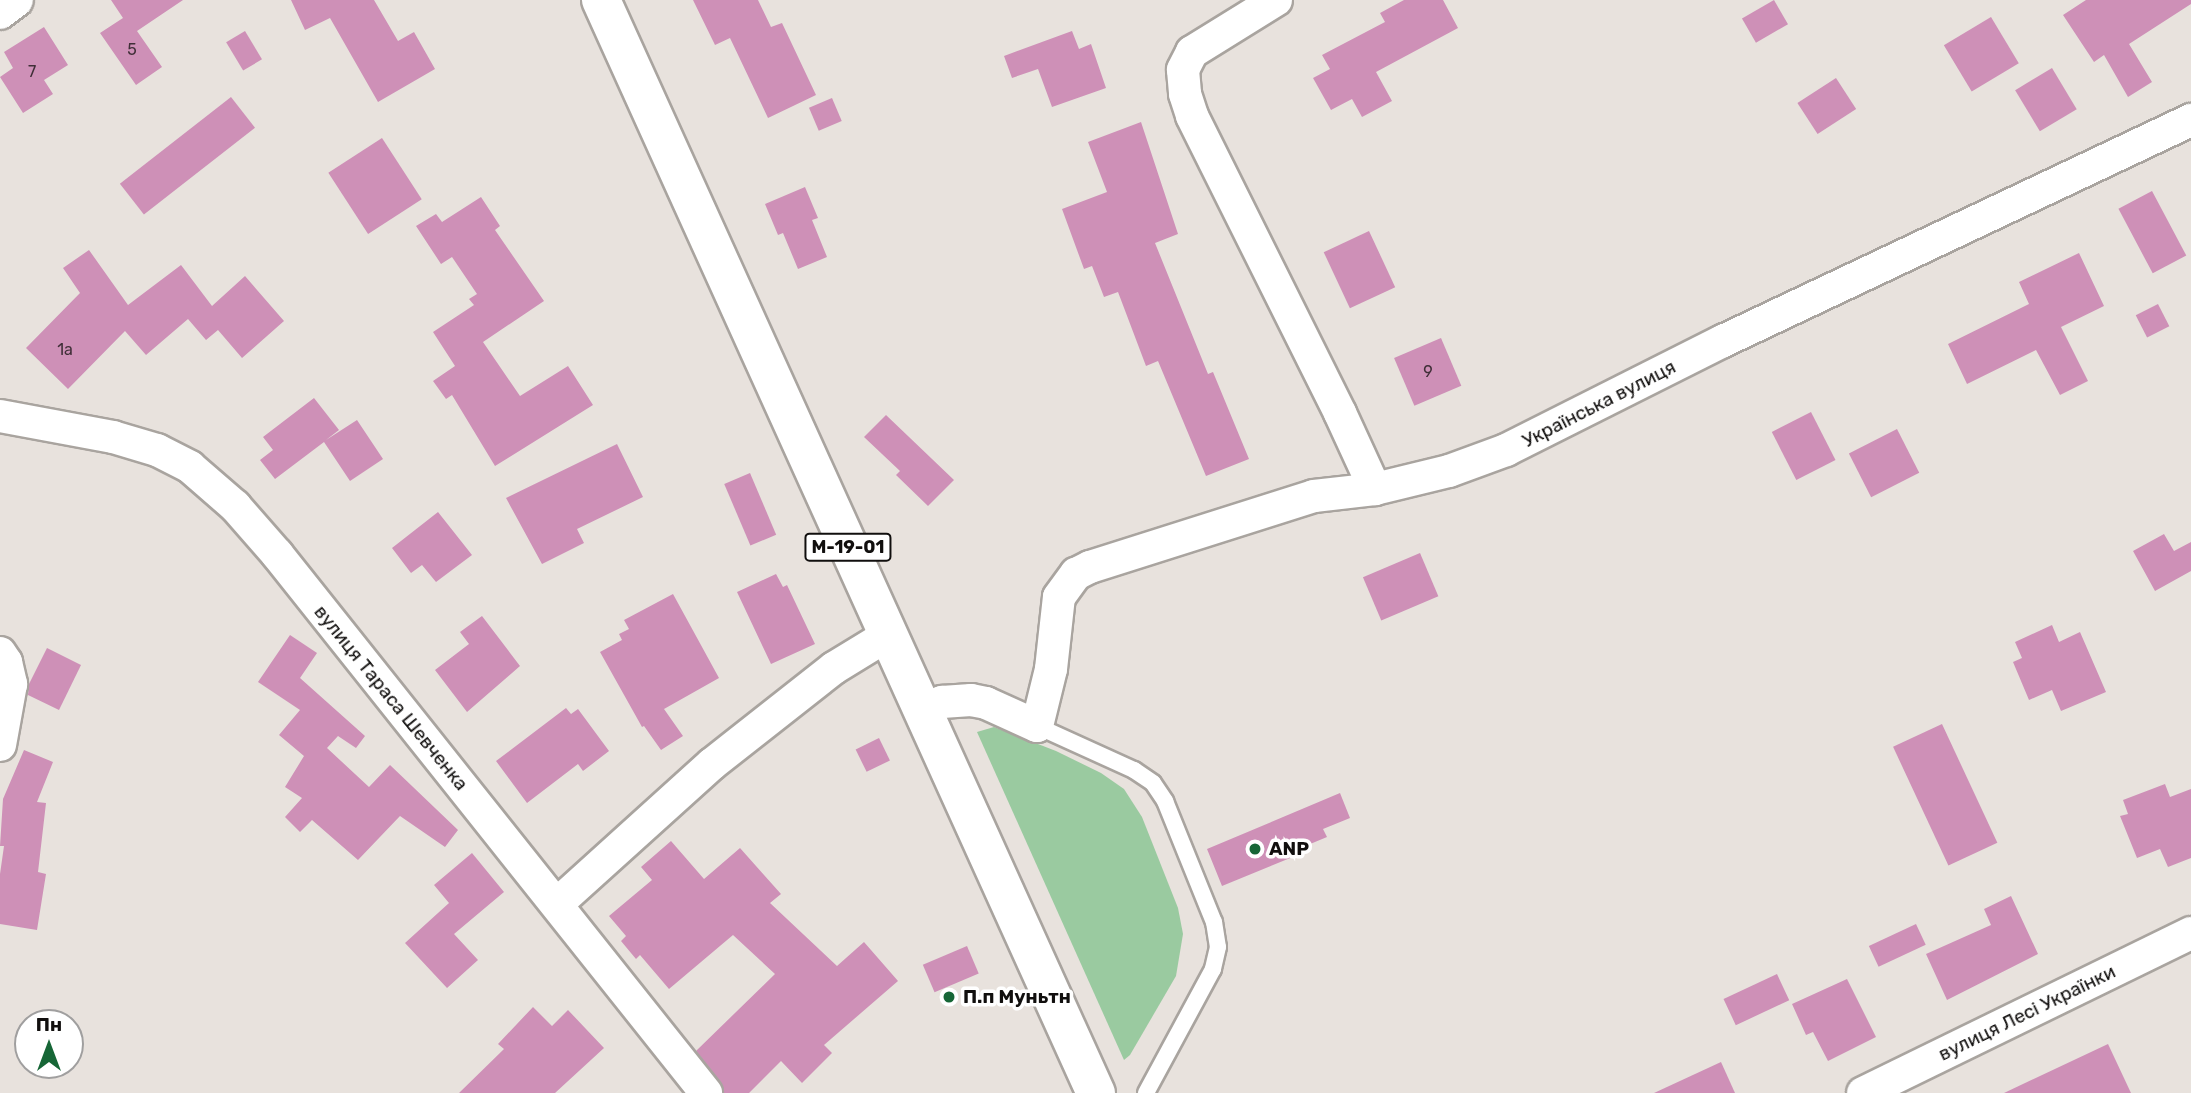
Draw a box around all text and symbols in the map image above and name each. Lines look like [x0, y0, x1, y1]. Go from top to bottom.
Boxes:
house number: 5 [127, 40, 137, 60]
house number: 7 [28, 62, 36, 82]
house number: 1а [57, 340, 73, 360]
street label: Українська вулиця [1518, 355, 1680, 453]
house number: 9 [1423, 362, 1433, 382]
road number: М-19-01 [804, 532, 892, 562]
street label: вулиця Тараса Шевченка [309, 601, 473, 795]
place label: ANP [1269, 838, 1309, 860]
marker: ANP [1247, 841, 1263, 857]
street label: вулиця Лесі Українки [1935, 960, 2119, 1066]
place label: П.п Муньтн [963, 986, 1071, 1008]
marker: П.п Муньтн [941, 989, 957, 1005]
north arrow [14, 1009, 84, 1079]
text: Пн [36, 1013, 62, 1036]

